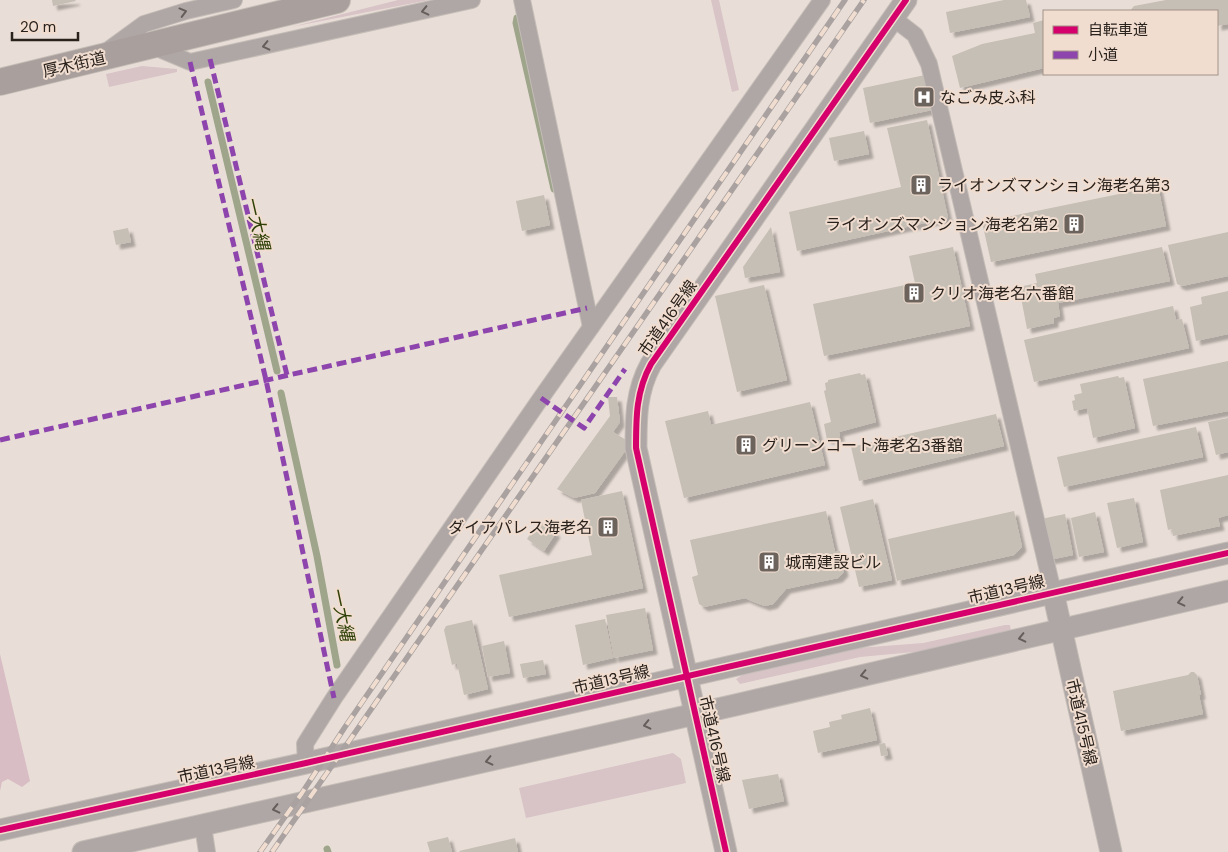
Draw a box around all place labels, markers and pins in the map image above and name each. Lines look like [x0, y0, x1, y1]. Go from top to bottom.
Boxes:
hospital icon: なごみ皮ふ科 [912, 85, 936, 109]
place label: なごみ皮ふ科 [940, 87, 1036, 108]
building icon: ライオンズマンション海老名第3 [909, 173, 933, 197]
place label: ライオンズマンション海老名第3 [937, 175, 1170, 196]
building icon: ライオンズマンション海老名第2 [1062, 212, 1086, 236]
place label: ライオンズマンション海老名第2 [825, 214, 1058, 235]
building icon: クリオ海老名六番館 [902, 281, 926, 305]
place label: クリオ海老名六番館 [930, 283, 1074, 304]
building icon: グリーンコート海老名3番舘 [734, 433, 758, 457]
place label: グリーンコート海老名3番舘 [762, 435, 963, 456]
building icon: ダイアパレス海老名 [596, 515, 620, 539]
place label: ダイアパレス海老名 [448, 517, 592, 538]
building icon: 城南建設ビル [757, 550, 781, 574]
place label: 城南建設ビル [785, 552, 881, 573]

